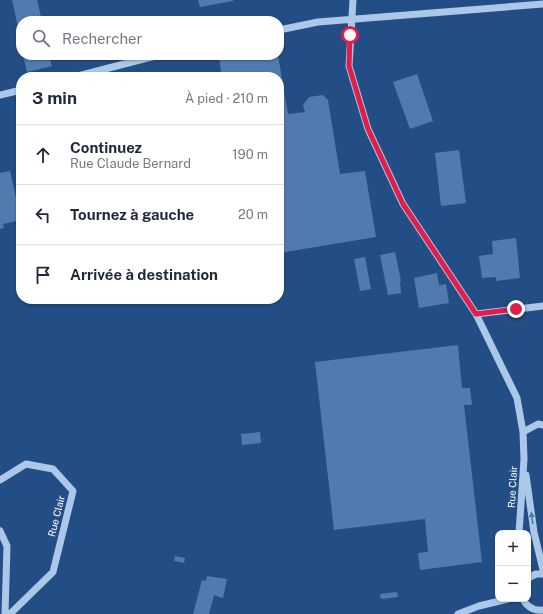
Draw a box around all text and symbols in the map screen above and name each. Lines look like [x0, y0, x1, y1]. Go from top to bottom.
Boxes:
search box [16, 16, 284, 60]
route start [341, 26, 359, 44]
icon: search [30, 27, 52, 49]
text: Rechercher [62, 30, 142, 47]
text: 3 min [32, 88, 77, 108]
text: À pied · 210 m [185, 91, 268, 106]
text: Continuez [70, 139, 142, 156]
icon: ahead [32, 144, 54, 166]
text: 190 m [232, 147, 268, 162]
text: Rue Claude Bernard [70, 156, 191, 171]
icon: left [32, 204, 54, 226]
text: Tournez à gauche [70, 206, 194, 223]
text: 20 m [238, 207, 268, 222]
icon: arrive [32, 264, 54, 286]
text: Arrivée à destination [70, 266, 218, 283]
route end [507, 300, 525, 318]
street label: Rue Clair [505, 465, 519, 508]
street label: Rue Clair [45, 494, 67, 538]
one-way arrow [529, 512, 535, 524]
map controls [495, 530, 531, 602]
button: + [495, 530, 531, 566]
button: − [495, 566, 531, 602]

